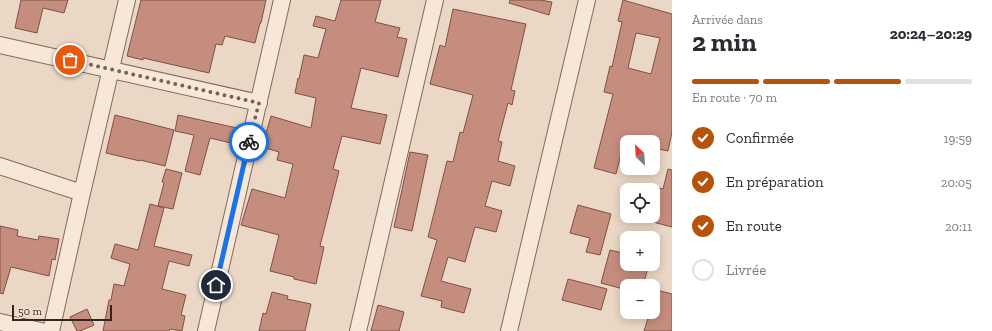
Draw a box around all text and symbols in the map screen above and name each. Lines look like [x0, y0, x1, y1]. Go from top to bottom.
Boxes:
text: Arrivée dans [692, 12, 763, 27]
text: 20:24–20:29 [890, 25, 972, 43]
text: 2 min [692, 26, 757, 58]
pin [53, 43, 87, 77]
icon: bag [59, 49, 81, 71]
text: En route · 70 m [692, 90, 777, 105]
courier [229, 122, 269, 162]
icon: check [692, 127, 714, 149]
text: Confirmée [726, 129, 794, 147]
icon: bike [238, 131, 260, 153]
text: 19:59 [944, 131, 972, 146]
north arrow [620, 135, 660, 175]
map controls [620, 135, 660, 319]
icon: check [692, 171, 714, 193]
text: En préparation [726, 173, 824, 191]
text: 20:05 [941, 175, 972, 190]
button: locate [620, 183, 660, 223]
icon: check [692, 215, 714, 237]
text: En route [726, 217, 782, 235]
text: 20:11 [945, 219, 972, 234]
button: + [620, 231, 660, 271]
text: Livrée [726, 261, 766, 279]
pin [199, 268, 233, 302]
icon: home [205, 274, 227, 296]
button: − [620, 279, 660, 319]
scale bar [12, 303, 112, 322]
text: 50 m [18, 305, 42, 318]

